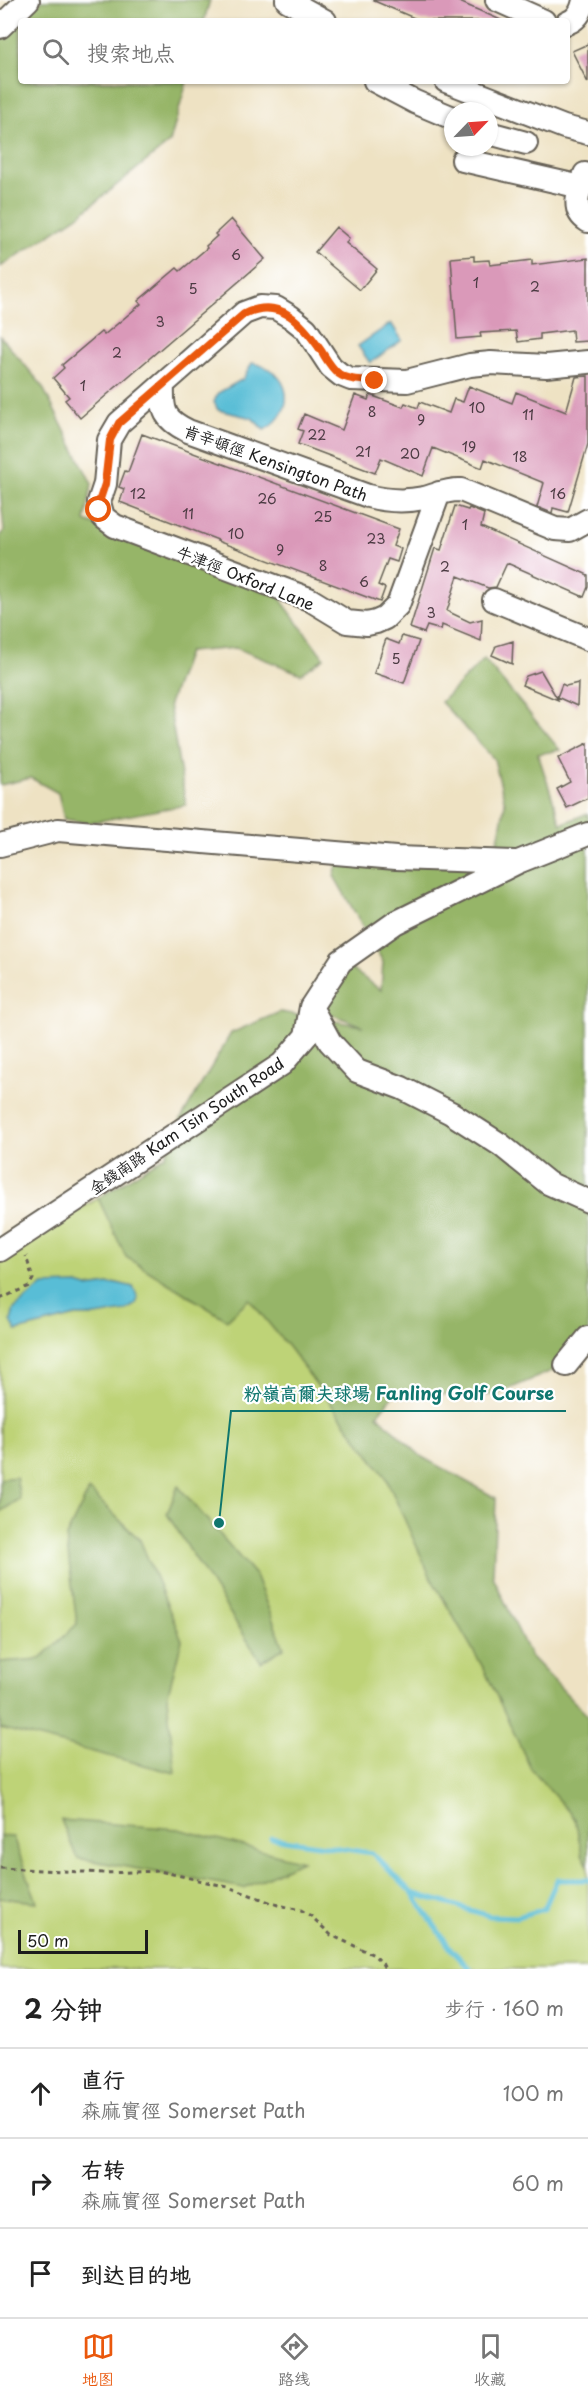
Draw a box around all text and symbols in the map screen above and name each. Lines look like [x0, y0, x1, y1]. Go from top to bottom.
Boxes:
search box [18, 18, 570, 84]
icon: search [39, 35, 72, 68]
text: 搜索地点 [87, 35, 175, 68]
north arrow [444, 102, 498, 156]
house number: 6 [231, 244, 241, 265]
house number: 1 [473, 272, 479, 293]
house number: 2 [530, 276, 540, 297]
house number: 5 [188, 278, 198, 299]
house number: 3 [155, 311, 165, 332]
house number: 2 [112, 342, 122, 363]
route end [361, 367, 387, 393]
house number: 1 [80, 375, 86, 396]
house number: 10 [469, 397, 485, 418]
house number: 8 [368, 401, 376, 422]
house number: 11 [522, 404, 534, 425]
house number: 9 [417, 409, 425, 430]
street label: 肯辛頓徑 Kensington Path [181, 418, 371, 506]
house number: 22 [308, 424, 326, 445]
house number: 19 [462, 436, 476, 457]
house number: 21 [355, 441, 371, 462]
house number: 20 [400, 443, 420, 464]
house number: 18 [512, 446, 528, 467]
house number: 12 [130, 483, 146, 504]
house number: 16 [550, 483, 566, 504]
house number: 26 [257, 488, 277, 509]
route start [85, 496, 111, 522]
house number: 11 [182, 503, 194, 524]
house number: 25 [314, 506, 332, 527]
house number: 1 [462, 514, 468, 535]
house number: 10 [228, 523, 244, 544]
house number: 23 [367, 528, 385, 549]
street label: 牛津徑 Oxford Lane [173, 538, 319, 616]
house number: 9 [276, 539, 284, 560]
house number: 8 [319, 555, 327, 576]
house number: 2 [440, 556, 450, 577]
house number: 6 [359, 571, 369, 592]
house number: 3 [426, 602, 436, 623]
house number: 5 [391, 648, 401, 669]
street label: 金錢南路 Kam Tsin South Road [84, 1051, 288, 1199]
callout: 粉嶺高爾夫球場 Fanling Golf Course [231, 1375, 566, 1411]
text: 粉嶺高爾夫球場 Fanling Golf Course [244, 1379, 554, 1406]
scale bar [18, 1927, 148, 1954]
text: 50 m [27, 1928, 68, 1952]
text: 2 分钟 [24, 1989, 103, 2028]
text: 步行 · 160 m [445, 1993, 564, 2023]
text: 直行 [81, 2062, 125, 2095]
icon: ahead [24, 2077, 57, 2110]
text: 100 m [503, 2078, 564, 2108]
text: 森麻實徑 Somerset Path [81, 2095, 306, 2125]
text: 右转 [81, 2152, 125, 2185]
icon: right [24, 2167, 57, 2200]
text: 60 m [512, 2168, 564, 2198]
text: 森麻實徑 Somerset Path [81, 2185, 306, 2215]
icon: arrive [24, 2257, 57, 2290]
text: 到达目的地 [81, 2257, 191, 2290]
tab: 地图 [82, 2330, 115, 2390]
tab: 路线 [278, 2330, 311, 2390]
tab: 收藏 [474, 2330, 507, 2390]

